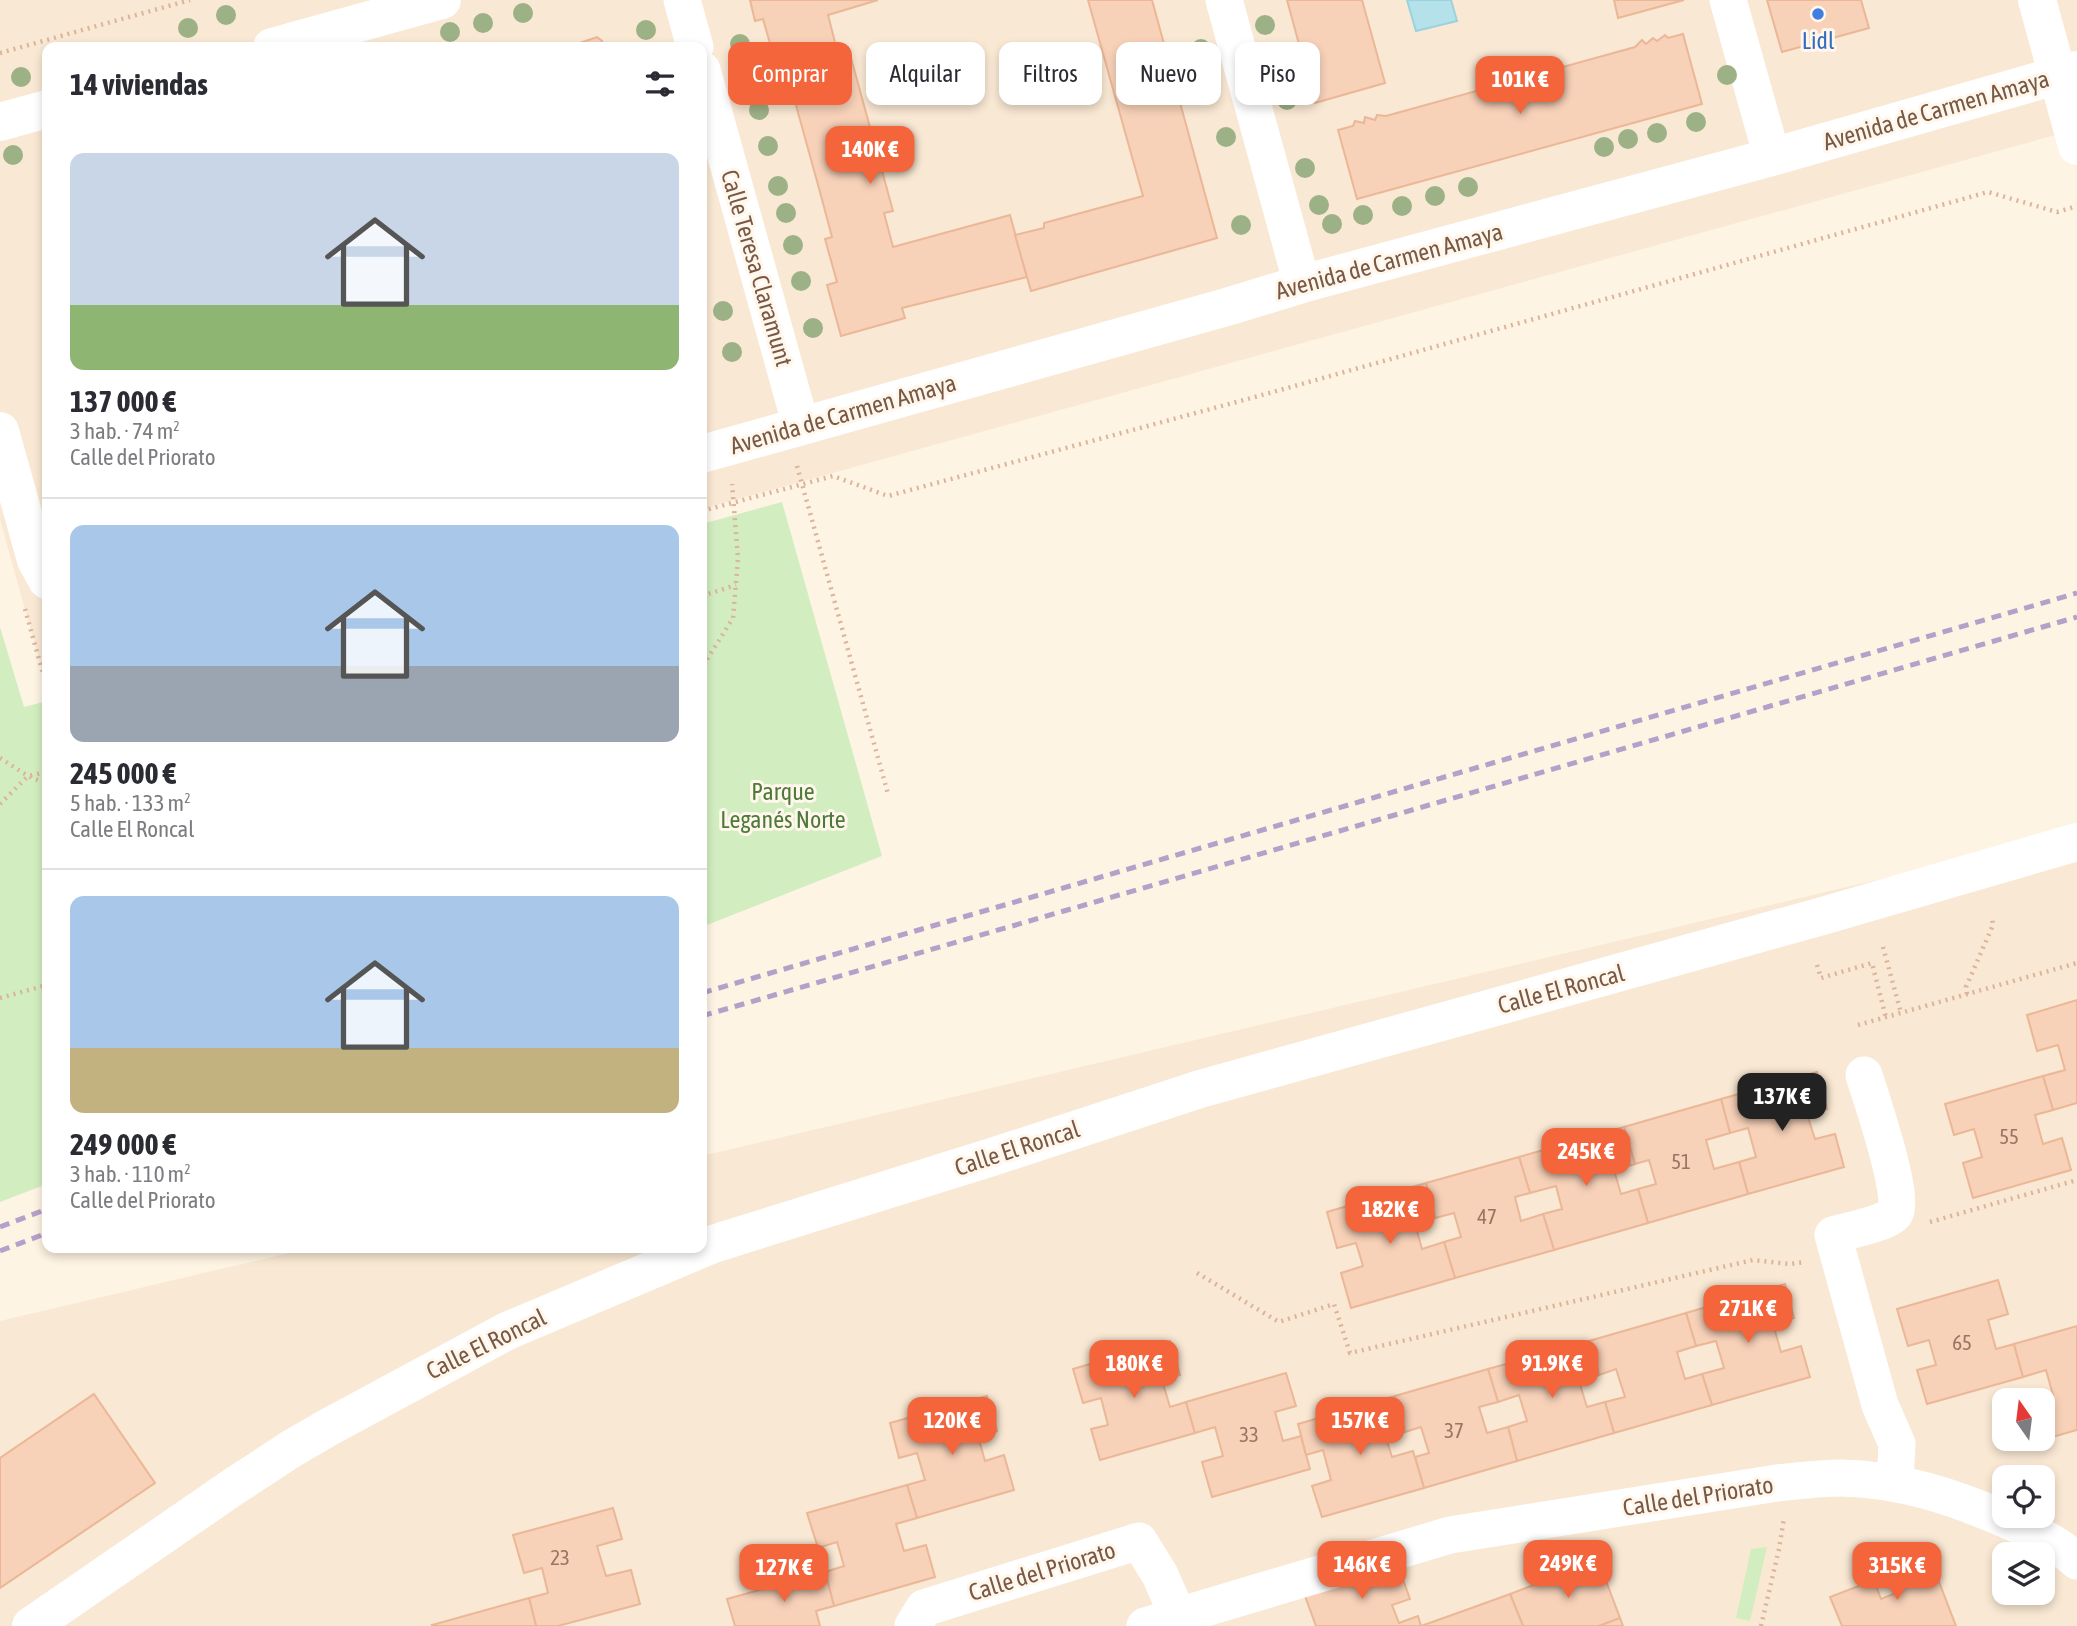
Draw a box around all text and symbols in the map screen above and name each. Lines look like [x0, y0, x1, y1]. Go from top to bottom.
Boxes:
marker: Lidl [1810, 6, 1826, 22]
place label: Lidl [1802, 27, 1835, 54]
chip: Comprar [728, 42, 852, 105]
chip: Alquilar [866, 42, 985, 105]
chip: Filtros [999, 42, 1102, 105]
chip: Nuevo [1116, 42, 1221, 105]
chip: Piso [1235, 42, 1320, 105]
pin: 101K € [1463, 57, 1577, 116]
icon: filters [641, 65, 679, 103]
street label: Avenida de Carmen Amaya [1820, 65, 2052, 155]
text: 101K € [1491, 66, 1549, 92]
text: 14 viviendas [70, 67, 208, 101]
pin: 140K € [813, 127, 927, 186]
text: 140K € [841, 136, 899, 162]
street label: Calle Teresa Claramunt [716, 167, 798, 369]
icon: home [312, 199, 438, 325]
street label: Avenida de Carmen Amaya [1272, 218, 1506, 304]
street label: Avenida de Carmen Amaya [727, 369, 959, 459]
text: 137 000 € [70, 384, 176, 418]
text: 3 hab. · 74 m² [70, 418, 180, 444]
text: Calle del Priorato [70, 444, 216, 470]
icon: home [312, 571, 438, 697]
text: 245 000 € [70, 756, 176, 790]
park label: Parque Leganés Norte [720, 778, 846, 833]
text: 5 hab. · 133 m² [70, 790, 191, 816]
text: Calle El Roncal [70, 816, 194, 842]
icon: home [312, 942, 438, 1068]
street label: Calle El Roncal [1495, 959, 1628, 1019]
pin: 137K € [1725, 1074, 1839, 1133]
text: 137K € [1753, 1083, 1811, 1109]
street label: Calle El Roncal [951, 1115, 1084, 1181]
house number: 55 [1999, 1124, 2019, 1148]
text: 249 000 € [70, 1127, 176, 1161]
pin: 245K € [1529, 1128, 1643, 1188]
text: 245K € [1557, 1138, 1615, 1164]
house number: 51 [1671, 1149, 1691, 1173]
text: 3 hab. · 110 m² [70, 1161, 191, 1187]
pin: 182K € [1333, 1186, 1447, 1246]
text: Calle del Priorato [70, 1187, 216, 1213]
text: 182K € [1361, 1196, 1419, 1222]
house number: 47 [1477, 1204, 1497, 1228]
pin: 271K € [1691, 1286, 1805, 1345]
text: 271K € [1719, 1295, 1777, 1321]
street label: Calle El Roncal [422, 1303, 551, 1385]
house number: 65 [1952, 1330, 1972, 1354]
pin: 180K € [1077, 1340, 1191, 1400]
pin: 91.9K € [1487, 1340, 1617, 1400]
text: 180K € [1105, 1350, 1163, 1376]
text: 91.9K € [1521, 1350, 1583, 1376]
north arrow [1992, 1388, 2054, 1451]
map controls [1992, 1388, 2055, 1605]
pin: 120K € [895, 1398, 1009, 1457]
pin: 157K € [1303, 1398, 1417, 1457]
text: 120K € [923, 1407, 981, 1433]
text: 157K € [1331, 1407, 1389, 1433]
house number: 37 [1444, 1418, 1464, 1442]
house number: 33 [1239, 1422, 1259, 1446]
button: locate [1992, 1465, 2055, 1528]
street label: Calle del Priorato [1621, 1471, 1775, 1521]
street label: Calle del Priorato [965, 1536, 1119, 1606]
pin: 249K € [1511, 1540, 1625, 1600]
pin: 146K € [1305, 1542, 1419, 1601]
pin: 315K € [1840, 1542, 1954, 1602]
button: layers [1992, 1542, 2055, 1605]
pin: 127K € [727, 1544, 841, 1604]
house number: 23 [550, 1545, 570, 1569]
text: 249K € [1539, 1550, 1597, 1576]
text: 146K € [1333, 1551, 1391, 1577]
text: 315K € [1868, 1552, 1926, 1578]
text: 127K € [755, 1554, 813, 1580]

